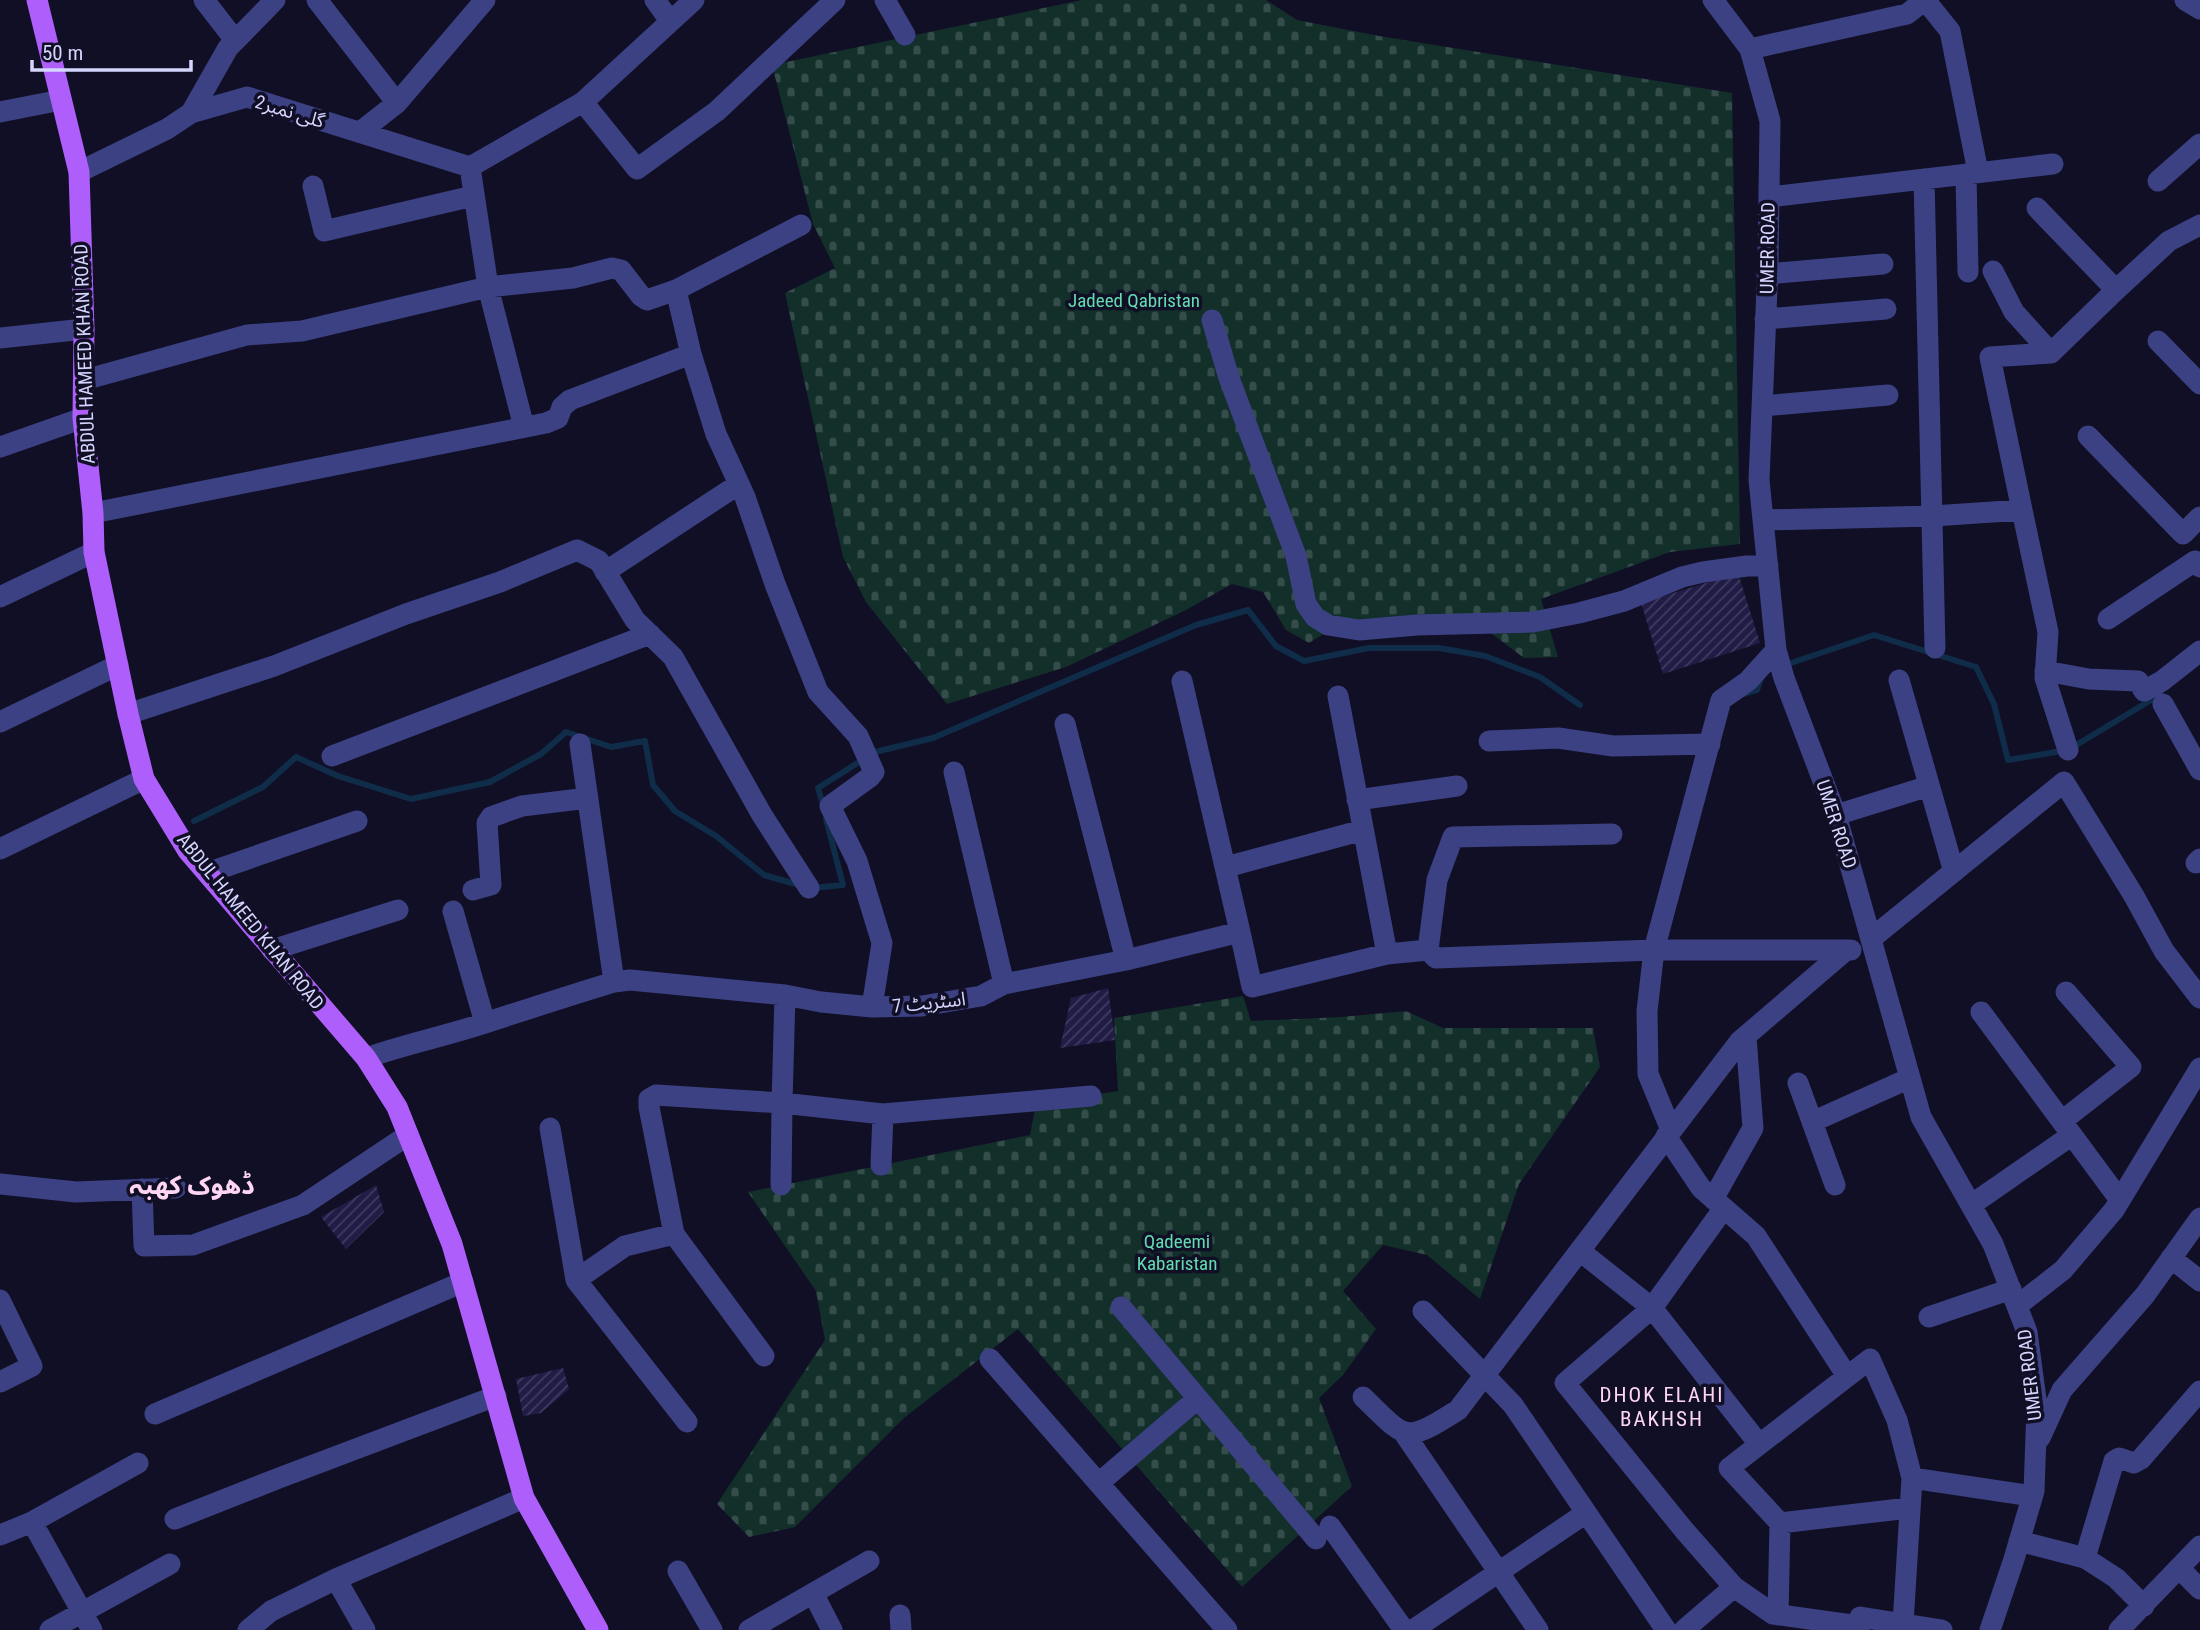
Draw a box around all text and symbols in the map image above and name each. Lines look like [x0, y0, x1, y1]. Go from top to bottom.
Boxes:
scale bar [32, 28, 191, 72]
text: 50 m [42, 41, 83, 65]
street label: گلی نمبر2 [252, 90, 328, 133]
street label: UMER ROAD [1755, 202, 1780, 294]
street label: ABDUL HAMEED KHAN ROAD [69, 244, 100, 464]
park label: Jadeed Qabristan [1068, 289, 1200, 312]
street label: UMER ROAD [1811, 777, 1862, 871]
street label: ABDUL HAMEED KHAN ROAD [172, 829, 329, 1014]
street label: اسٹریٹ 7 [891, 987, 967, 1018]
district label: ڈھوک کھبہ [129, 1170, 255, 1200]
park label: Qadeemi Kabaristan [1137, 1230, 1217, 1275]
street label: UMER ROAD [2012, 1328, 2047, 1422]
district label: DHOK ELAHI BAKHSH [1600, 1383, 1724, 1431]

